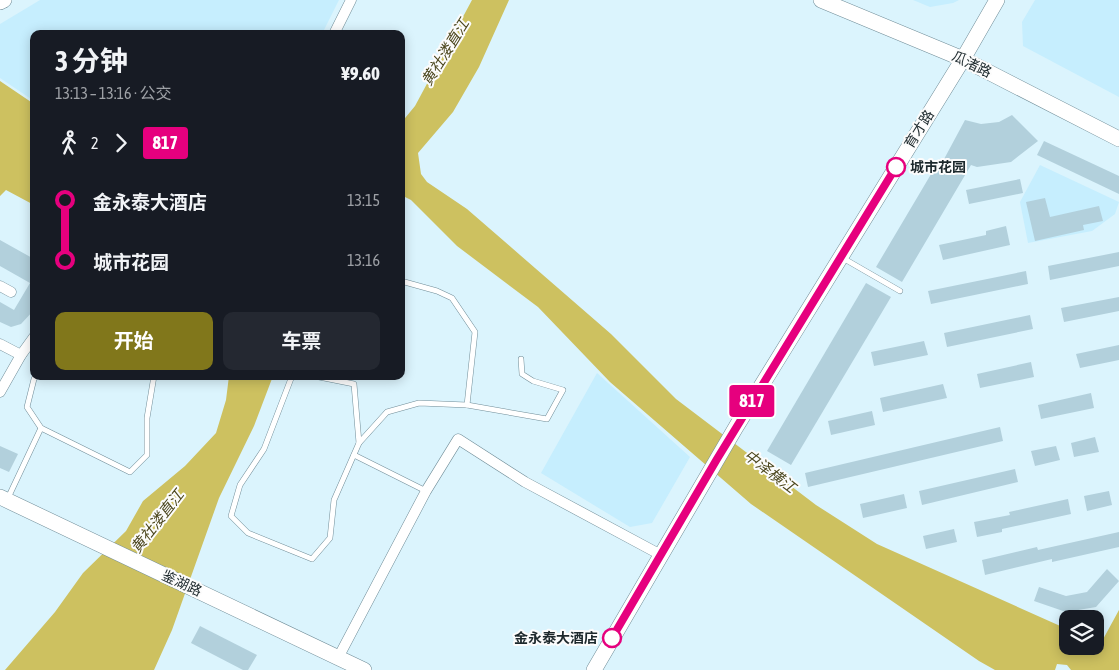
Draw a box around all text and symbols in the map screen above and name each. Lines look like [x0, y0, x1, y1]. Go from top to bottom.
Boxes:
water label: 黄社溇直江 [418, 14, 473, 88]
text: 3 分钟 [55, 45, 128, 77]
street label: 瓜渚路 [950, 48, 994, 80]
text: ¥9.60 [341, 62, 380, 84]
text: 13:13 – 13:16 · 公交 [55, 84, 171, 102]
street label: 育才路 [901, 107, 937, 151]
icon: walk [55, 129, 83, 157]
icon: forward [107, 129, 135, 157]
text: 817 [153, 132, 178, 153]
text: 2 [91, 134, 99, 152]
marker: 城市花园 [886, 157, 906, 177]
place label: 城市花园 [910, 159, 966, 175]
text: 金永泰大酒店 [93, 191, 207, 213]
text: 13:15 [347, 191, 380, 209]
text: 城市花园 [93, 251, 169, 273]
text: 13:16 [347, 251, 380, 269]
button: 开始 [55, 312, 213, 370]
button: 车票 [223, 312, 380, 370]
line badge: 817 [723, 385, 781, 417]
text: 817 [739, 390, 765, 411]
water label: 中泽横江 [741, 446, 801, 497]
water label: 黄社溇直江 [127, 485, 188, 556]
street label: 鉴湖路 [160, 567, 204, 599]
map controls [1059, 610, 1104, 655]
button: layers [1059, 610, 1104, 655]
marker: 金永泰大酒店 [602, 628, 622, 648]
place label: 金永泰大酒店 [514, 630, 598, 646]

